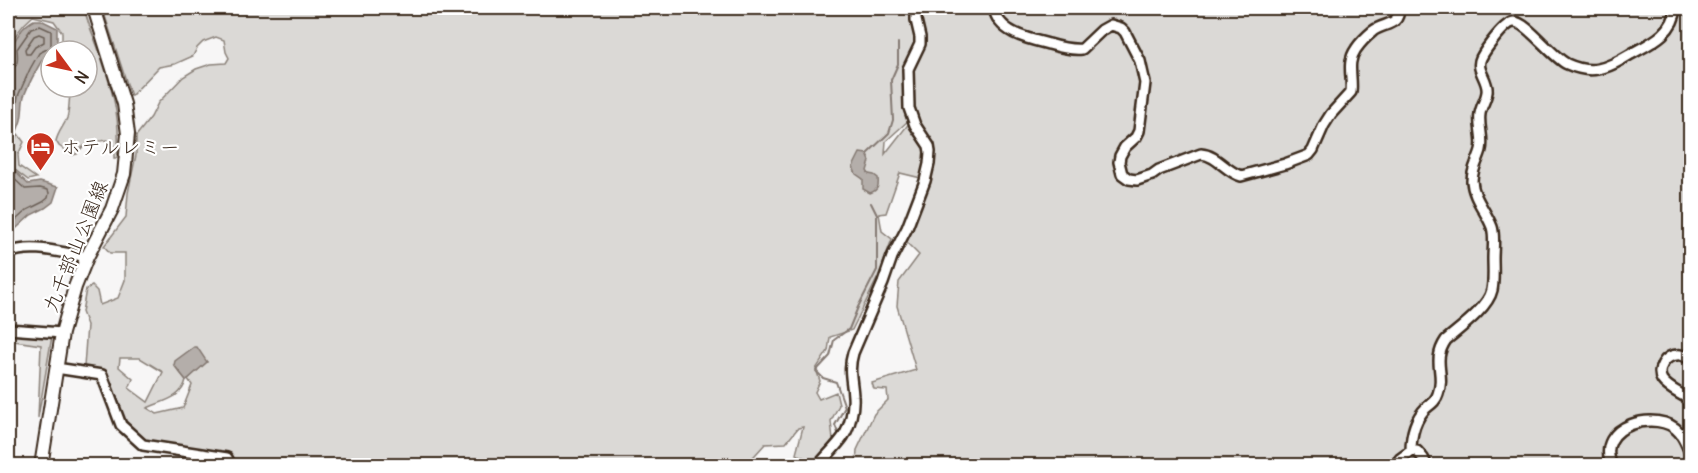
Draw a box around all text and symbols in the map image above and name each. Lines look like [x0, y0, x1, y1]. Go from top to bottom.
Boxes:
north arrow [39, 39, 99, 99]
text: N [70, 67, 93, 87]
hotel icon: ホテルレミー [24, 130, 56, 172]
place label: ホテルレミー [61, 134, 180, 159]
street label: 九千部山公園線 [37, 176, 113, 316]

